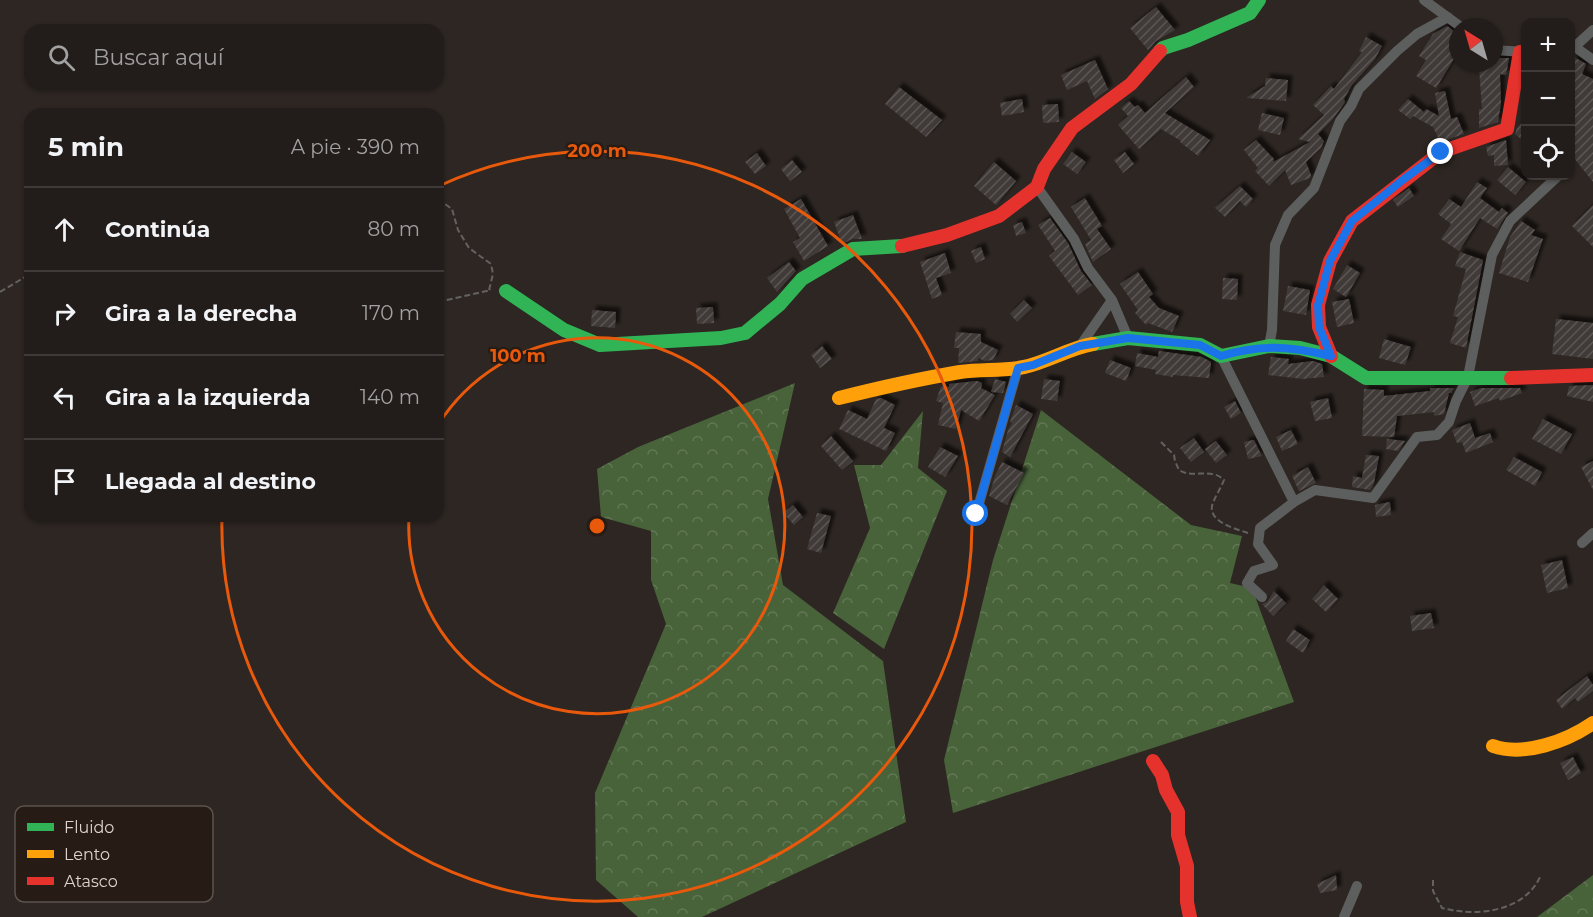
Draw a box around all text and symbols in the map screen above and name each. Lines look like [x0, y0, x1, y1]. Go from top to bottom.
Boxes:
north arrow [1449, 18, 1503, 72]
map controls [1521, 18, 1575, 180]
button: + [1521, 18, 1575, 72]
search box [24, 24, 444, 90]
icon: search [45, 41, 78, 74]
text: Buscar aquí [93, 44, 224, 71]
button: − [1521, 72, 1575, 126]
button: locate [1521, 126, 1575, 180]
text: 5 min [48, 131, 124, 163]
text: A pie · 390 m [291, 135, 420, 159]
route end [1427, 138, 1453, 164]
text: 200 m [567, 140, 627, 162]
icon: ahead [48, 213, 81, 246]
text: Continúa [105, 216, 210, 243]
text: 80 m [368, 217, 420, 241]
icon: right [48, 297, 81, 330]
text: Gira a la derecha [105, 300, 297, 327]
text: 170 m [362, 301, 420, 325]
text: 100 m [490, 345, 546, 367]
icon: left [48, 381, 81, 414]
text: Gira a la izquierda [105, 384, 311, 411]
text: 140 m [360, 385, 420, 409]
icon: arrive [48, 465, 81, 498]
text: Llegada al destino [105, 468, 316, 495]
route start [962, 500, 988, 526]
centre of rings [587, 516, 607, 536]
legend [15, 806, 213, 902]
text: Fluido [64, 818, 114, 837]
text: Lento [64, 845, 110, 864]
text: Atasco [64, 872, 118, 891]

